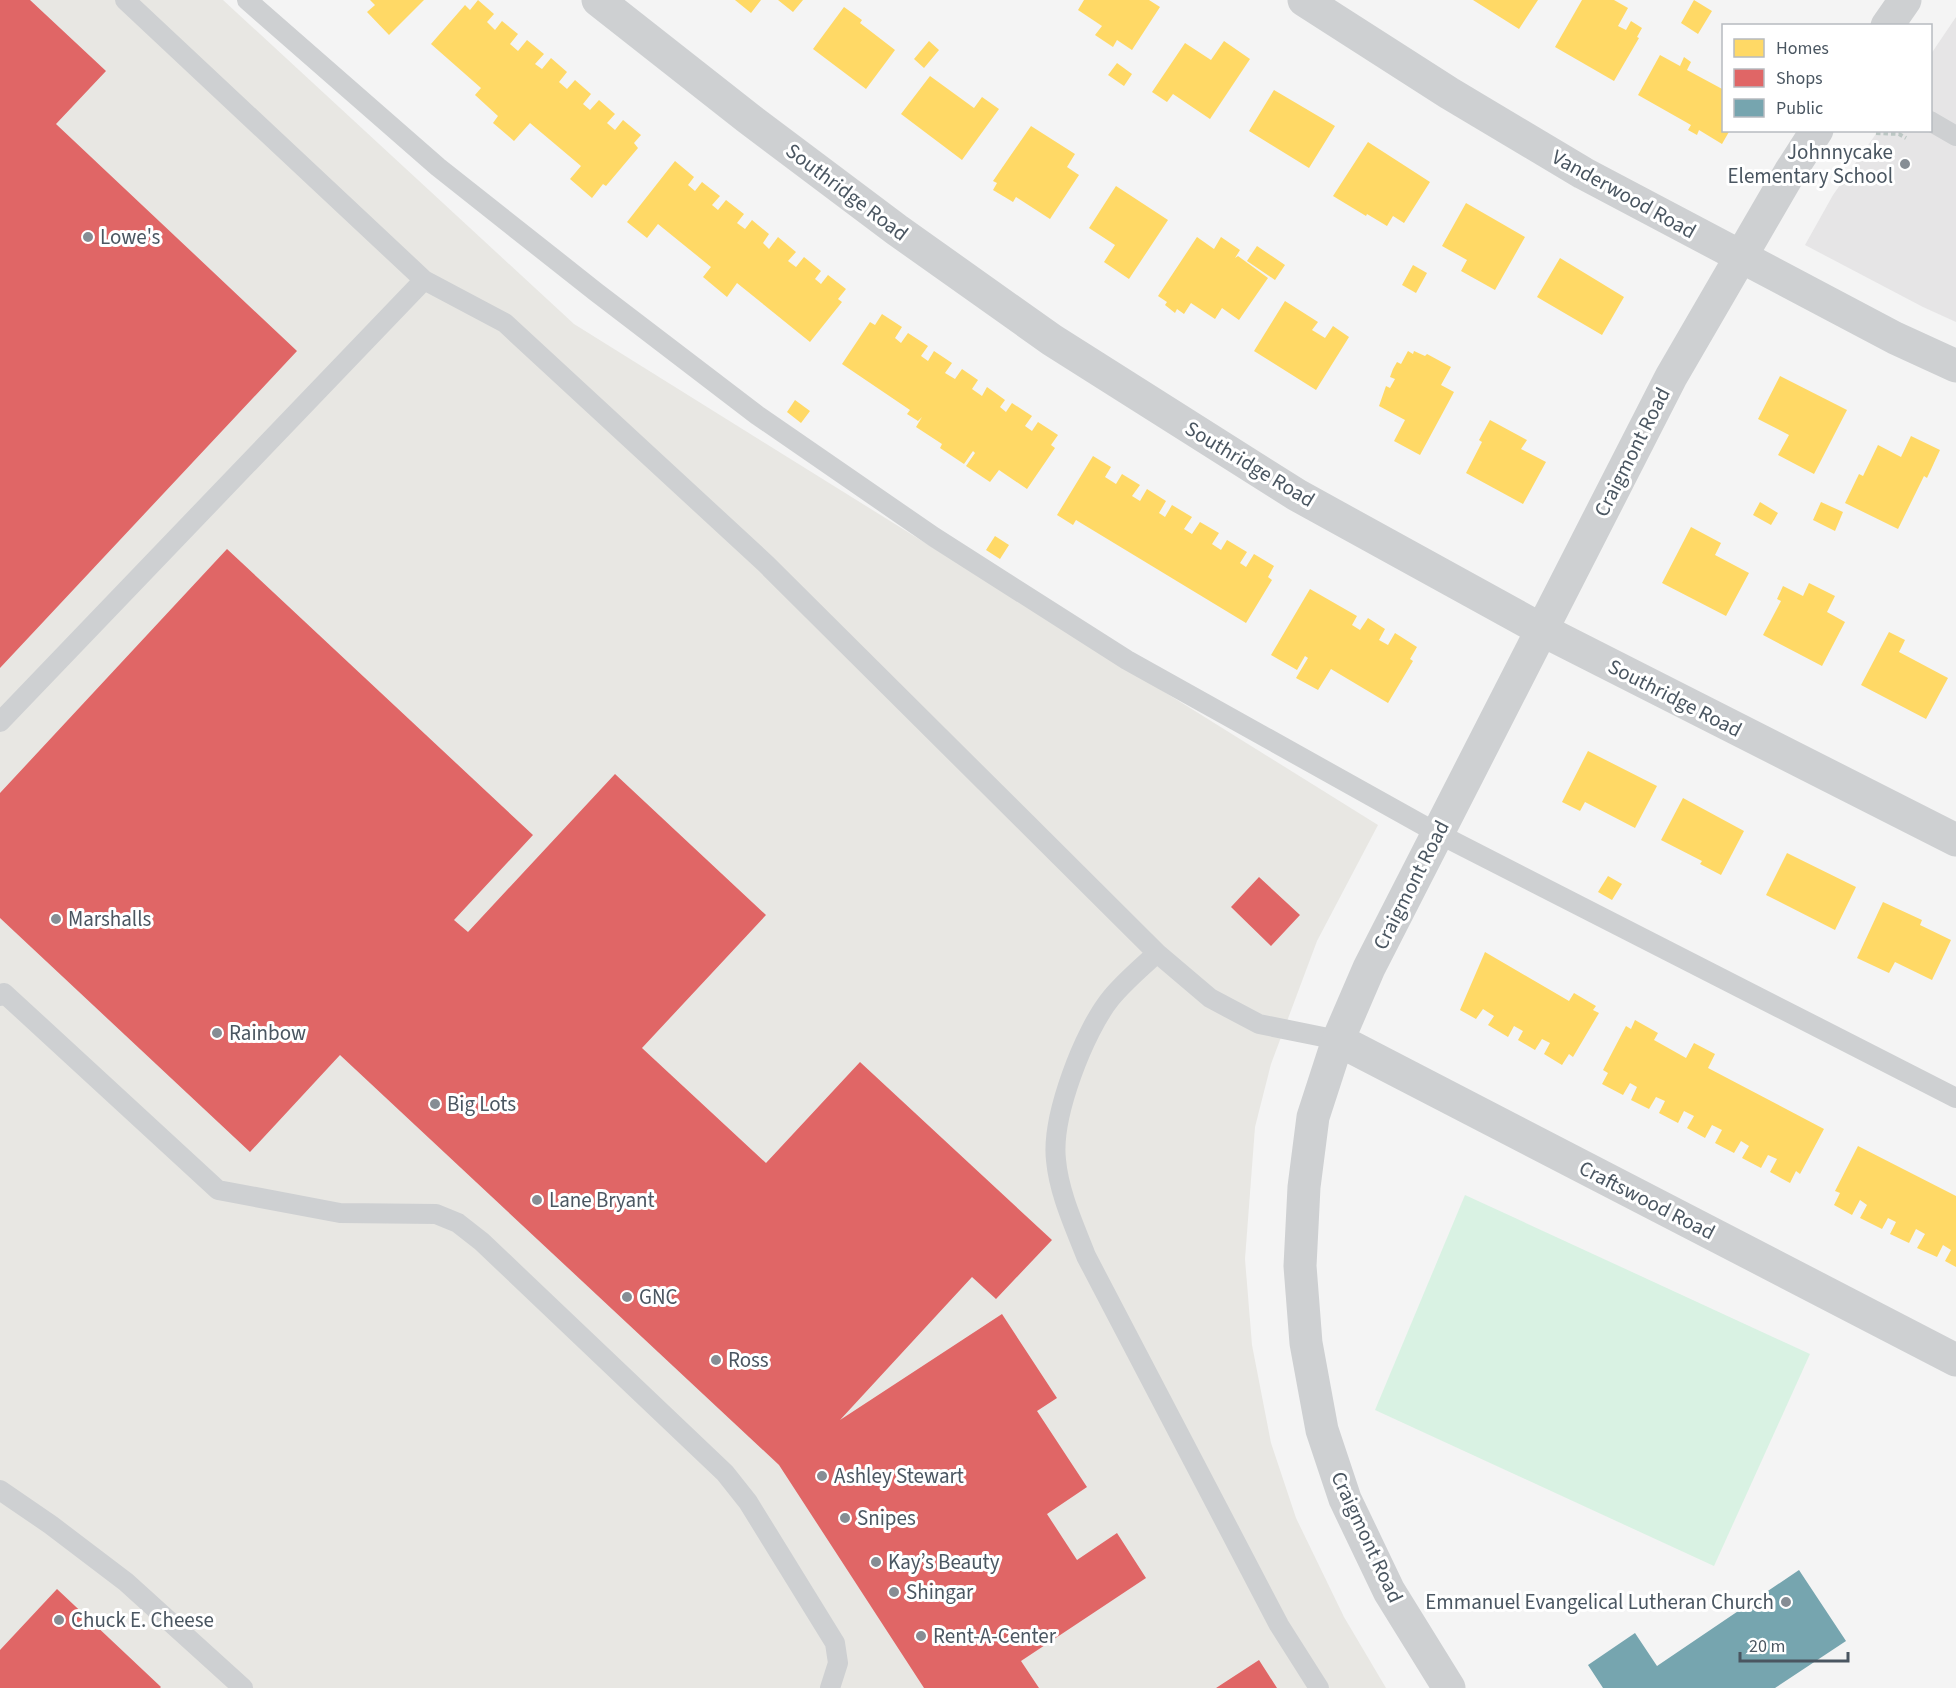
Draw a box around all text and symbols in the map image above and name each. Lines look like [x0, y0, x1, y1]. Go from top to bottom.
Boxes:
legend [1722, 24, 1932, 132]
text: Homes [1776, 36, 1829, 61]
text: Shops [1776, 66, 1823, 91]
text: Public [1776, 96, 1823, 121]
street label: Southridge Road [779, 136, 915, 248]
place label: Johnnycake Elementary School [1727, 137, 1893, 191]
street label: Vanderwood Road [1546, 142, 1702, 246]
marker: Johnnycake Elementary School [1898, 157, 1912, 171]
place label: Lowe's [100, 222, 161, 252]
marker: Lowe's [81, 230, 95, 244]
street label: Craigmont Road [1586, 382, 1678, 522]
street label: Southridge Road [1179, 413, 1321, 515]
street label: Southridge Road [1603, 651, 1747, 745]
street label: Craigmont Road [1365, 815, 1457, 955]
place label: Marshalls [68, 904, 152, 934]
marker: Marshalls [49, 912, 63, 926]
place label: Rainbow [229, 1018, 306, 1048]
marker: Rainbow [210, 1026, 224, 1040]
place label: Big Lots [447, 1089, 516, 1119]
marker: Big Lots [428, 1097, 442, 1111]
street label: Craftswood Road [1574, 1153, 1720, 1247]
place label: Lane Bryant [549, 1185, 655, 1215]
marker: Lane Bryant [530, 1193, 544, 1207]
place label: GNC [639, 1282, 678, 1312]
marker: GNC [620, 1290, 634, 1304]
place label: Ross [728, 1345, 769, 1375]
marker: Ross [709, 1353, 723, 1367]
place label: Ashley Stewart [834, 1461, 964, 1491]
street label: Craigmont Road [1323, 1466, 1411, 1608]
marker: Ashley Stewart [815, 1469, 829, 1483]
place label: Snipes [857, 1503, 916, 1533]
marker: Snipes [838, 1511, 852, 1525]
place label: Kay’s Beauty [888, 1547, 1000, 1577]
marker: Kay’s Beauty [869, 1555, 883, 1569]
place label: Shingar [906, 1577, 974, 1607]
marker: Shingar [887, 1585, 901, 1599]
place label: Emmanuel Evangelical Lutheran Church [1425, 1587, 1774, 1617]
marker: Emmanuel Evangelical Lutheran Church [1779, 1595, 1793, 1609]
place label: Chuck E. Cheese [71, 1605, 214, 1635]
marker: Chuck E. Cheese [52, 1613, 66, 1627]
place label: Rent-A-Center [933, 1621, 1057, 1651]
scale bar [1740, 1625, 1848, 1663]
marker: Rent-A-Center [914, 1629, 928, 1643]
text: 20 m [1749, 1634, 1785, 1659]

